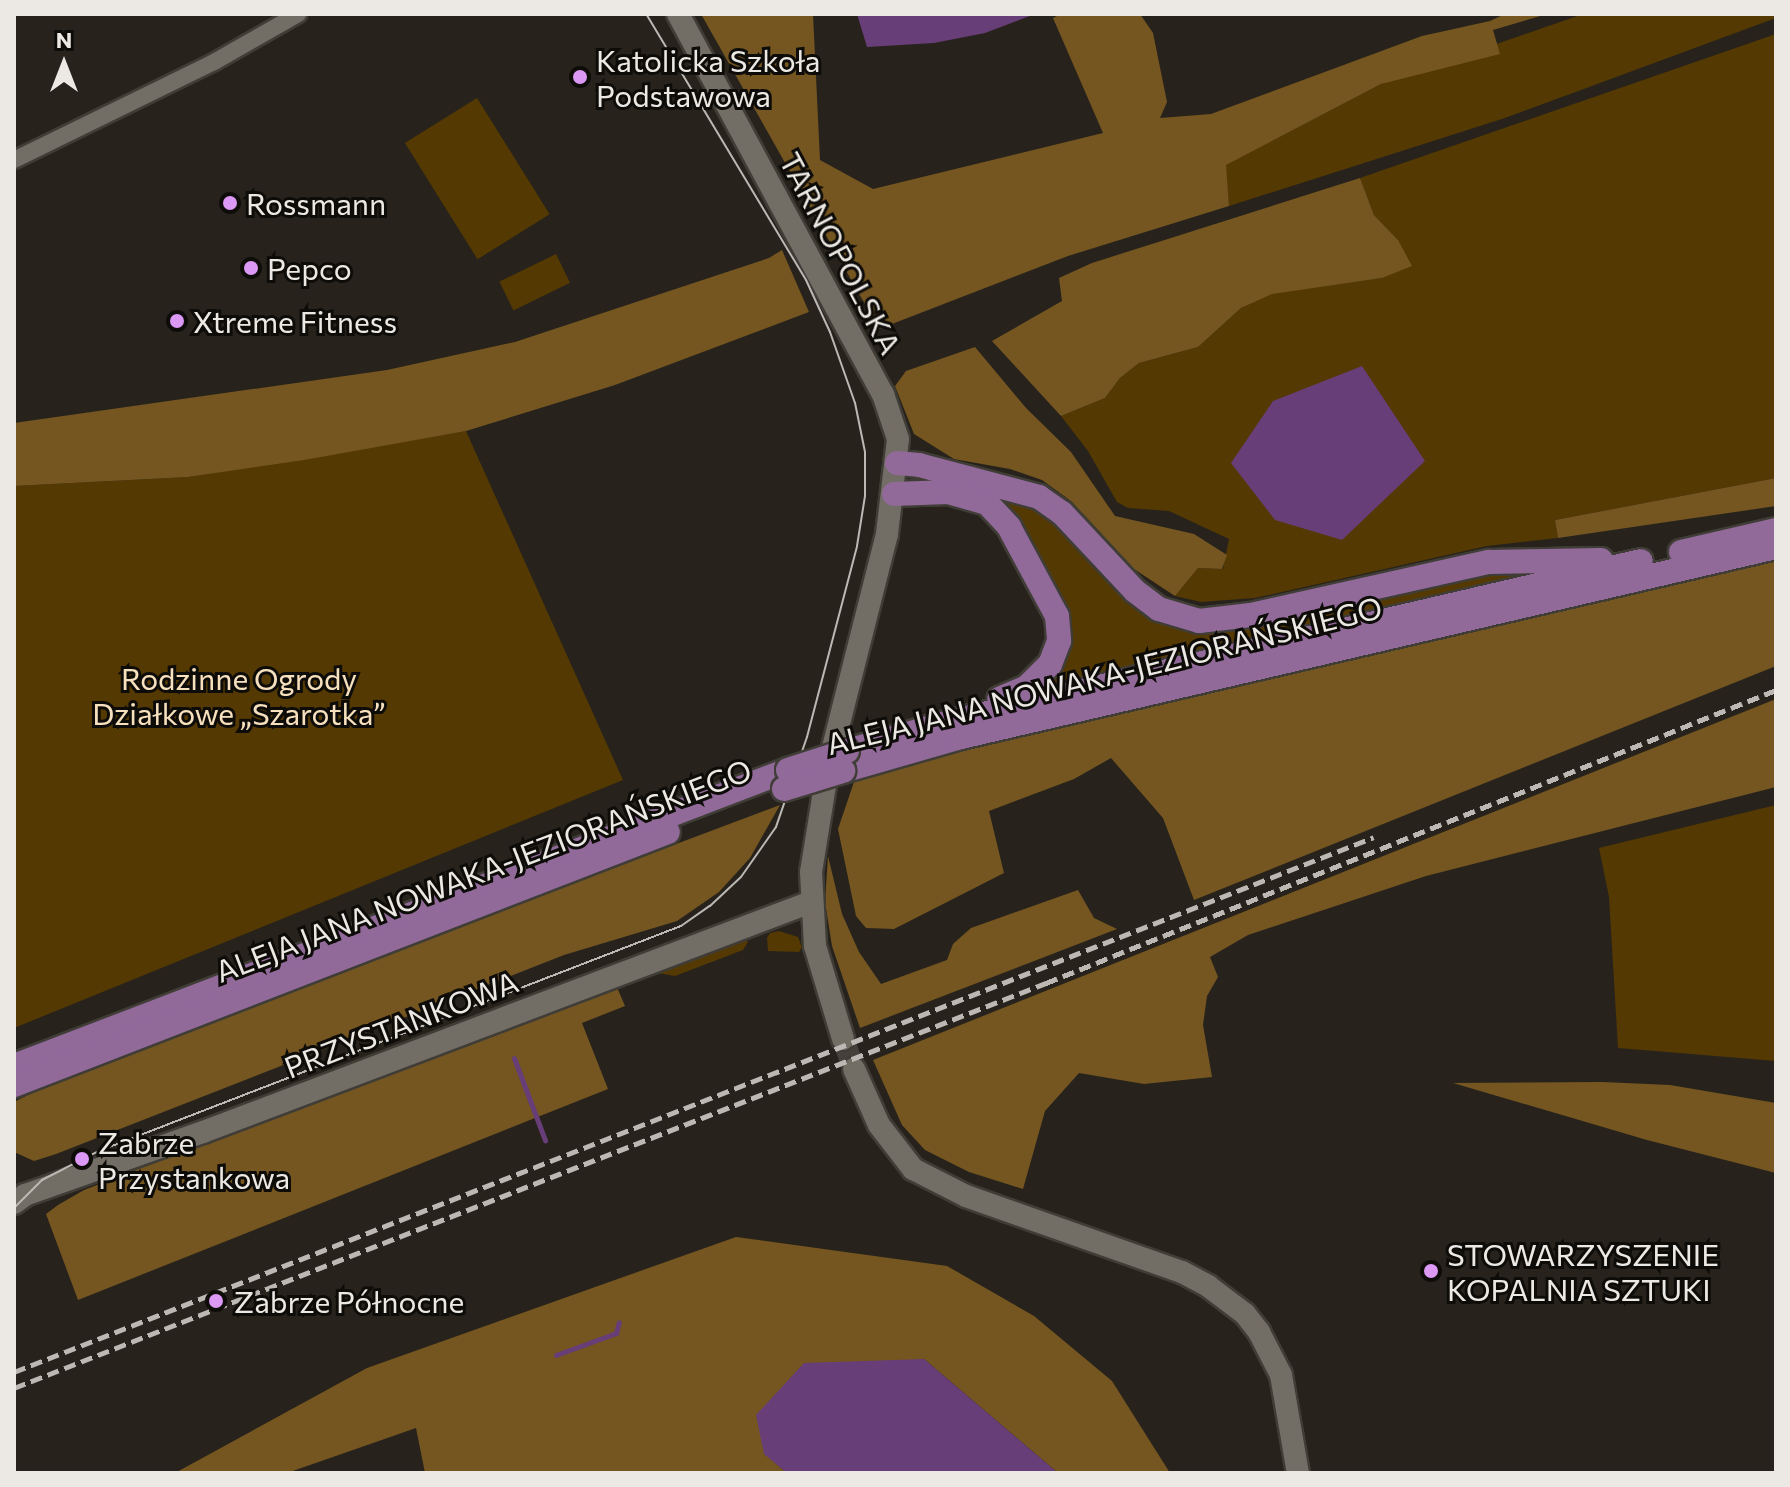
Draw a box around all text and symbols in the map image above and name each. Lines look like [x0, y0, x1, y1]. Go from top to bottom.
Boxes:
north arrow [24, 24, 104, 104]
text: N [56, 26, 72, 53]
place label: Katolicka Szkoła Podstawowa [596, 42, 820, 112]
marker: Katolicka Szkoła Podstawowa [571, 68, 589, 86]
street label: TARNOPOLSKA [773, 146, 909, 360]
place label: Rossmann [246, 185, 386, 221]
marker: Rossmann [221, 194, 239, 212]
place label: Pepco [267, 250, 352, 286]
marker: Pepco [242, 259, 260, 277]
place label: Xtreme Fitness [193, 303, 397, 339]
marker: Xtreme Fitness [168, 312, 186, 330]
street label: ALEJA JANA NOWAKA-JEZIORAŃSKIEGO [822, 588, 1386, 762]
park label: Rodzinne Ogrody Działkowe „Szarotka” [92, 660, 386, 730]
street label: ALEJA JANA NOWAKA-JEZIORAŃSKIEGO [210, 751, 756, 989]
street label: PRZYSTANKOWA [279, 963, 523, 1085]
place label: Zabrze Przystankowa [98, 1124, 290, 1194]
marker: Zabrze Przystankowa [73, 1150, 91, 1168]
place label: STOWARZYSZENIE KOPALNIA SZTUKI [1447, 1236, 1719, 1306]
marker: STOWARZYSZENIE KOPALNIA SZTUKI [1422, 1262, 1440, 1280]
place label: Zabrze Północne [234, 1283, 464, 1319]
marker: Zabrze Północne [205, 1290, 227, 1312]

